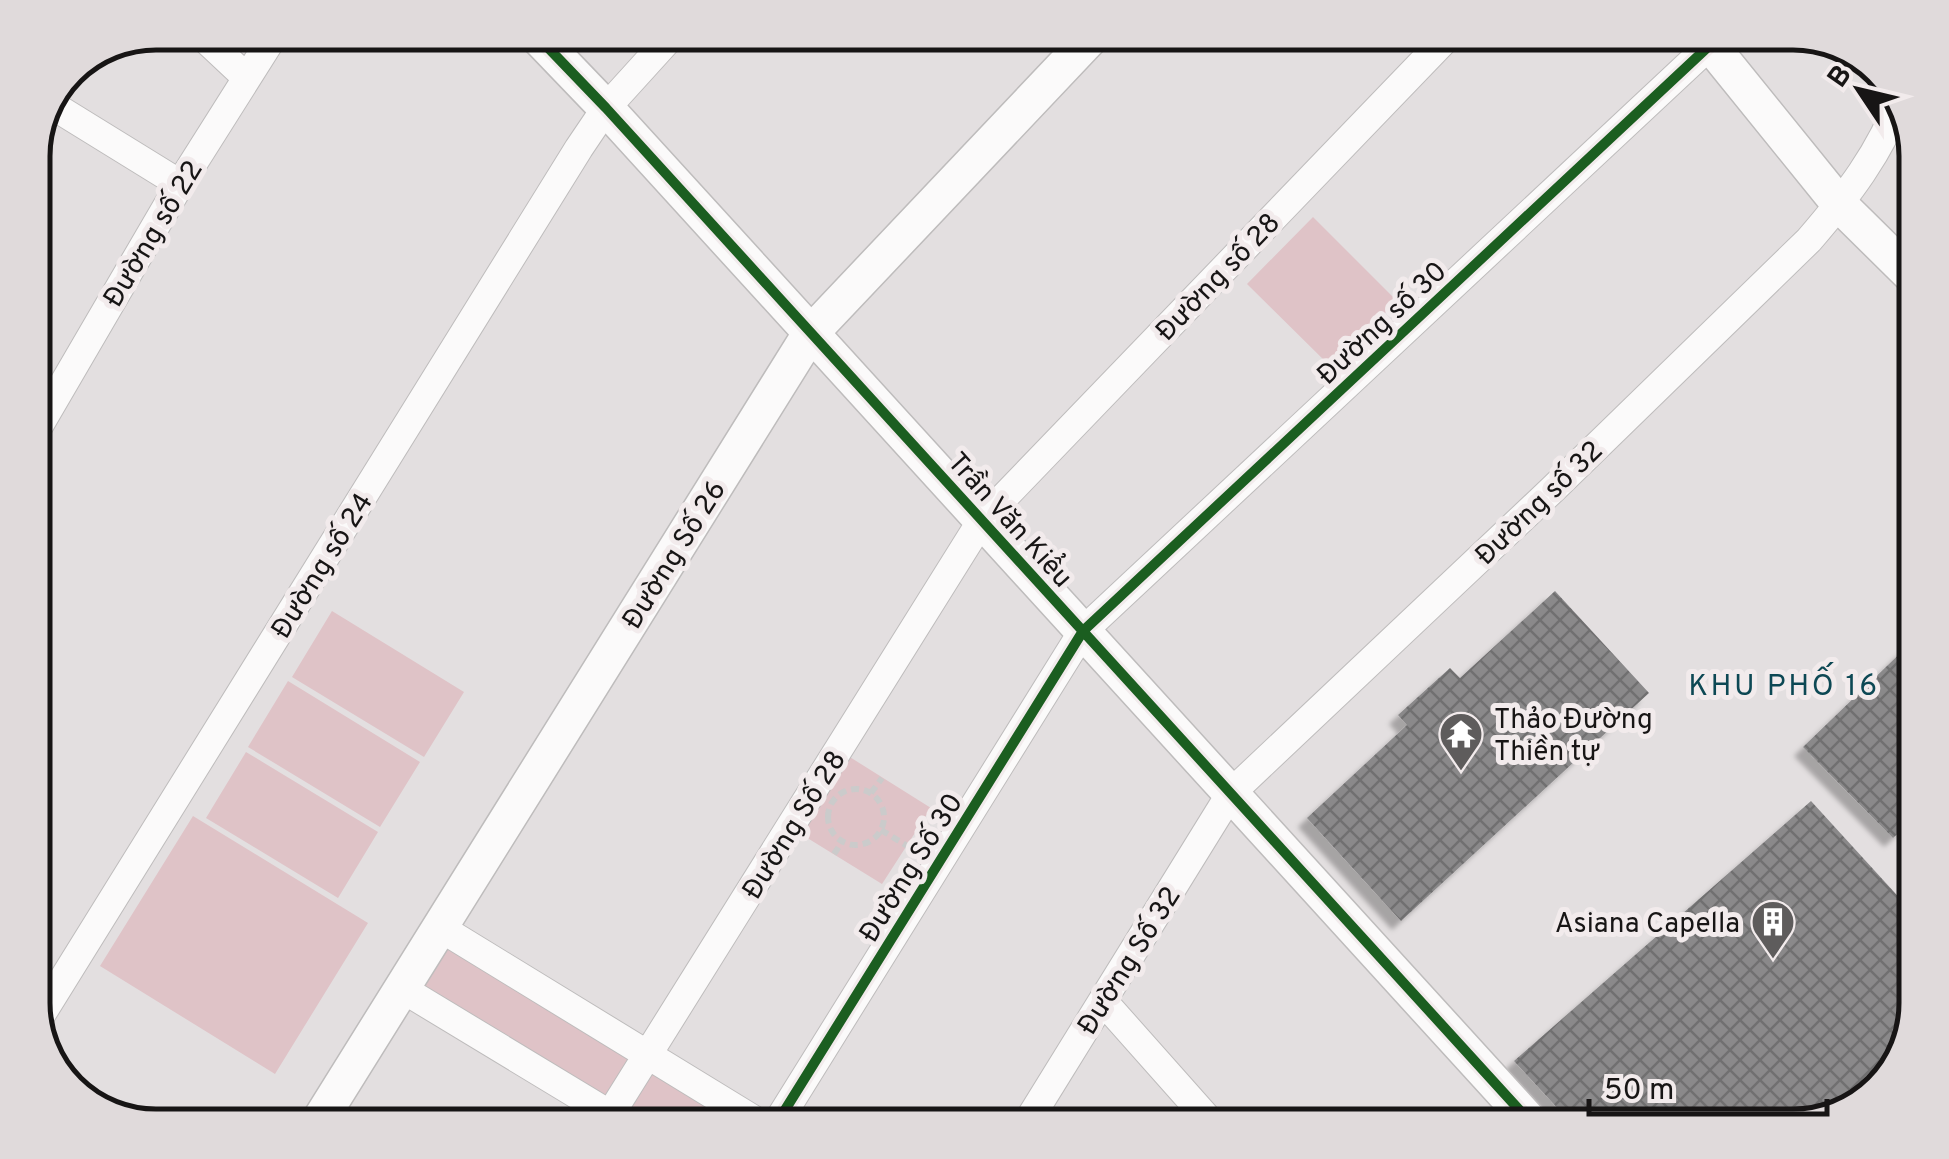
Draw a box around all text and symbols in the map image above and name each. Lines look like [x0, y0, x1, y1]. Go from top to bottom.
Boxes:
north arrow [1809, 40, 1909, 140]
text: B [1821, 59, 1861, 96]
street label: Đường số 22 [96, 154, 212, 315]
street label: Đường số 28 [1148, 206, 1289, 350]
street label: Đường số 30 [1310, 254, 1456, 394]
street label: Đường số 32 [1468, 433, 1612, 574]
street label: Trần Văn Kiểu [938, 444, 1081, 596]
street label: Đường Số 26 [615, 474, 735, 637]
street label: Đường số 24 [264, 487, 383, 646]
district label: KHU PHỐ 16 [1688, 662, 1880, 706]
place label: Thảo Đường Thiền tự [1494, 703, 1653, 771]
temple icon: Thảo Đường Thiền tự [1438, 711, 1484, 772]
street label: Đường Số 28 [735, 744, 856, 907]
street label: Đường Số 30 [852, 787, 973, 950]
street label: Đường Số 32 [1070, 880, 1190, 1042]
building icon: Asiana Capella [1750, 899, 1796, 960]
place label: Asiana Capella [1555, 907, 1740, 943]
scale bar [1589, 1054, 1826, 1116]
text: 50 m [1604, 1073, 1674, 1110]

